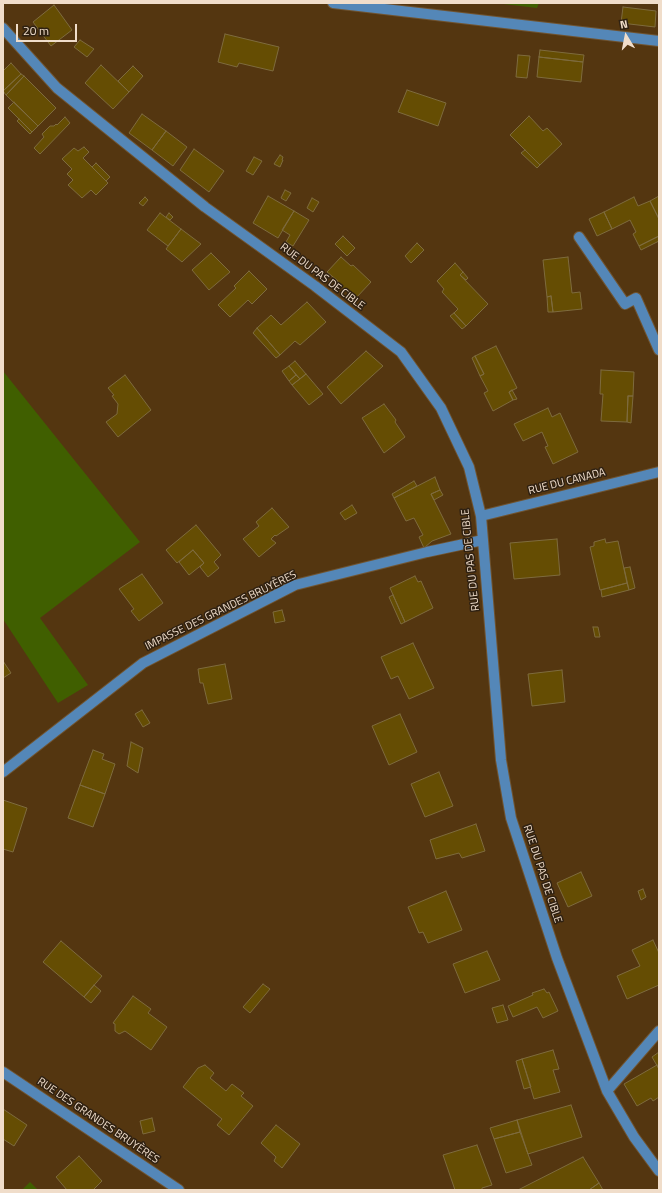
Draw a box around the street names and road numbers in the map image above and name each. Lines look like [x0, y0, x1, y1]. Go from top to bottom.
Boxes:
street label: RUE DU PAS DE CIBLE [277, 241, 367, 313]
street label: RUE DU CANADA [527, 466, 607, 498]
street label: RUE DU PAS DE CIBLE [459, 508, 483, 612]
street label: IMPASSE DES GRANDES BRUYÈRES [143, 568, 299, 654]
street label: RUE DU PAS DE CIBLE [520, 823, 564, 925]
street label: RUE DES GRANDES BRUYÈRES [34, 1075, 162, 1167]

